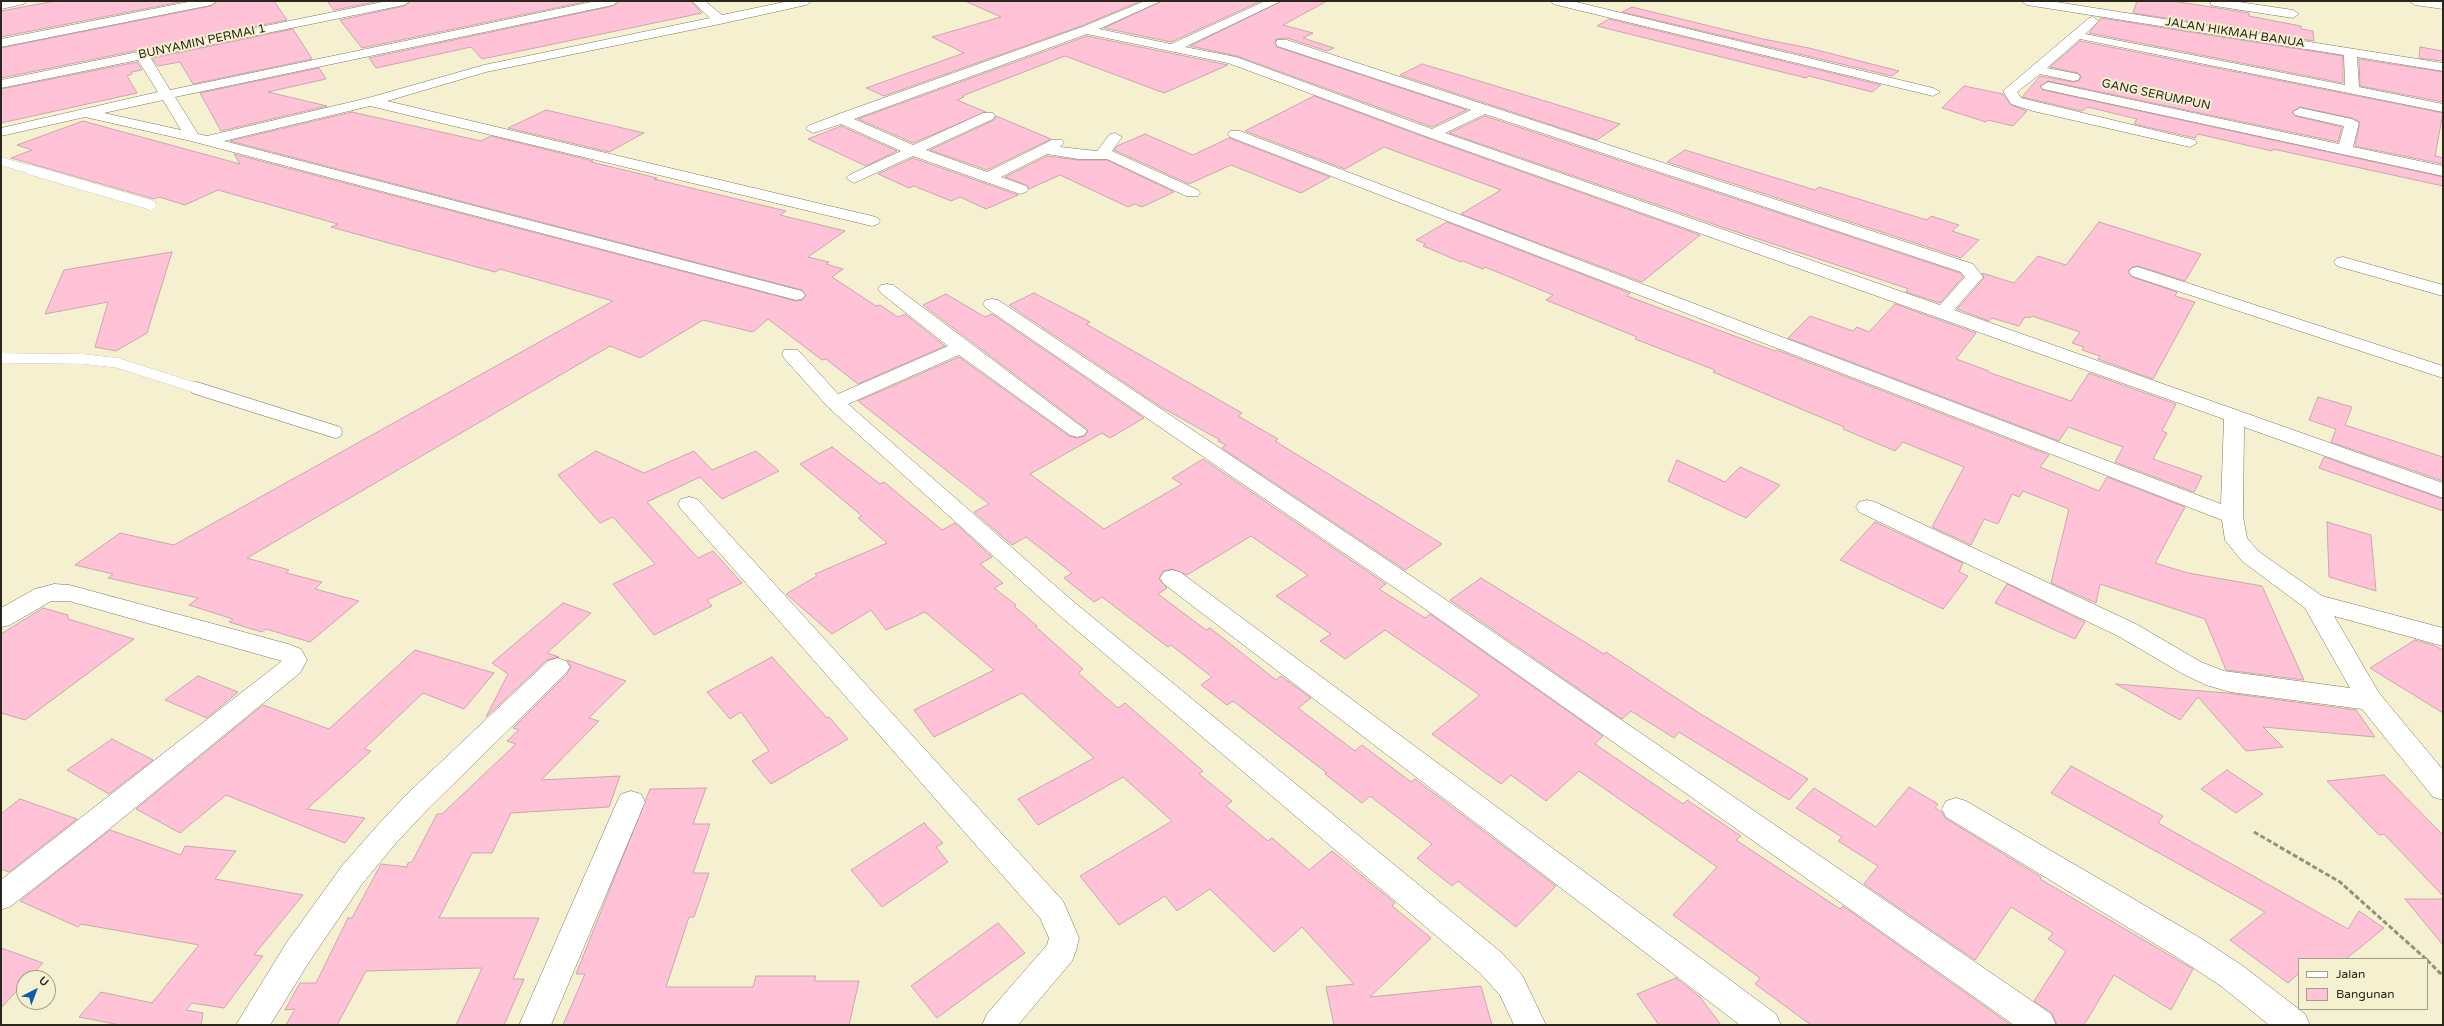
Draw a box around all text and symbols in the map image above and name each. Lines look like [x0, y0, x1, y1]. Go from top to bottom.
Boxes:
street label: JALAN HIKMAH BANUA [2164, 15, 2306, 51]
street label: BUNYAMIN PERMAI 1 [137, 21, 267, 63]
street label: GANG SERUMPUN [2100, 76, 2212, 114]
legend [2298, 958, 2428, 1010]
text: Jalan [2336, 967, 2365, 981]
north arrow [16, 970, 56, 1010]
text: U [36, 974, 51, 989]
text: Bangunan [2336, 987, 2395, 1001]

